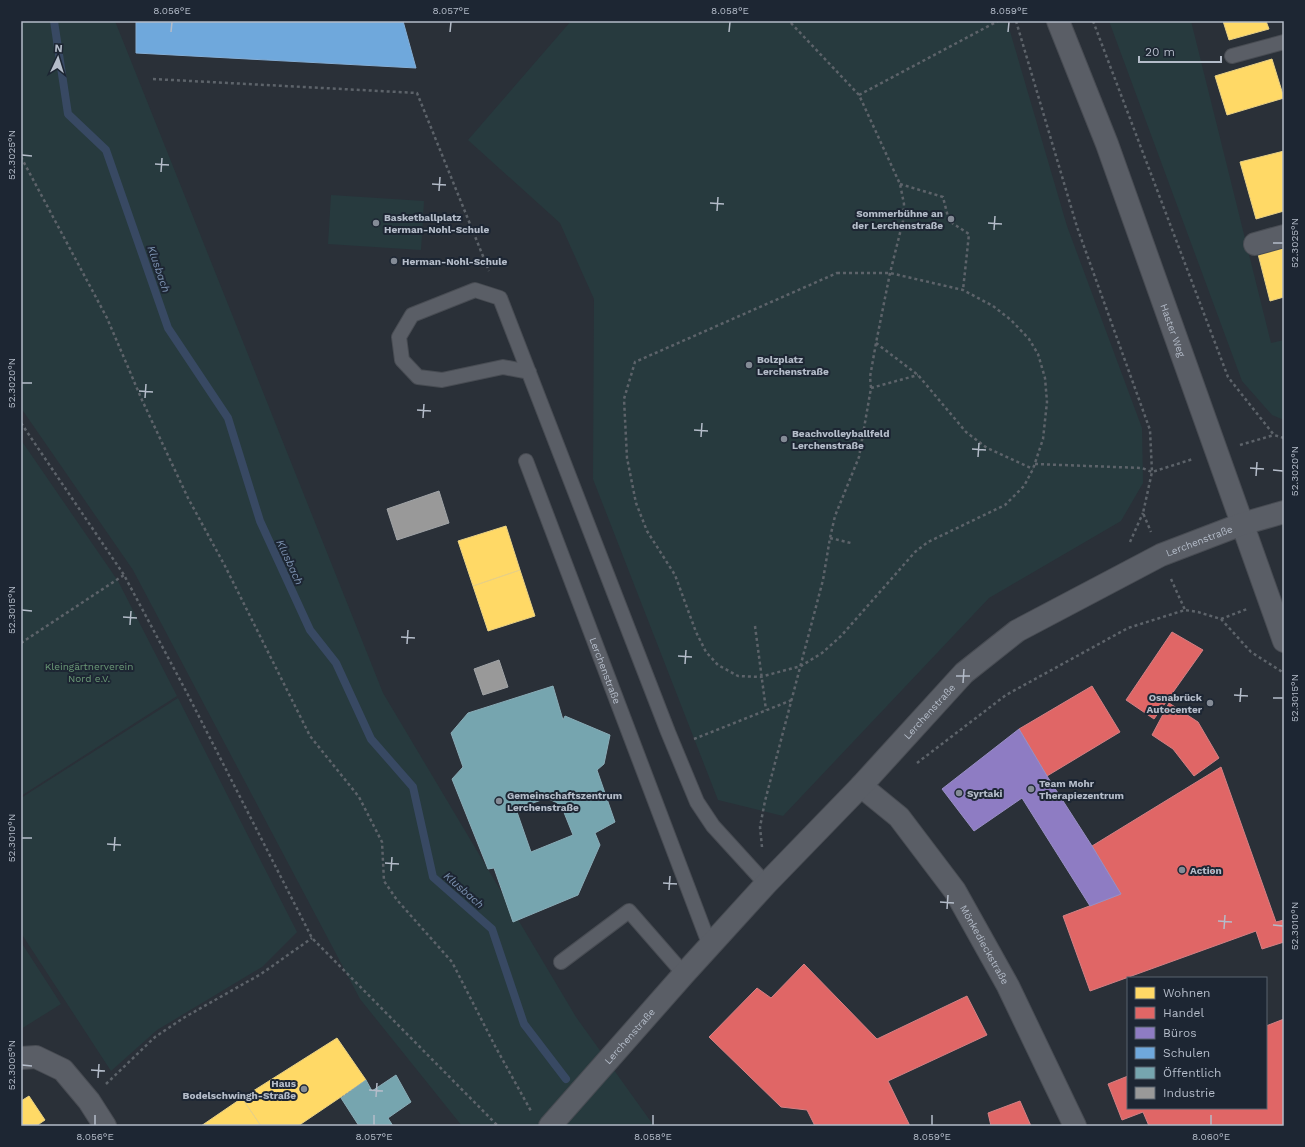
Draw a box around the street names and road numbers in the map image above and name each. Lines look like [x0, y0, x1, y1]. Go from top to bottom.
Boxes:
street label: Haster Weg [1158, 302, 1188, 359]
street label: Lerchenstraße [1164, 523, 1234, 559]
street label: Lerchenstraße [587, 636, 623, 706]
street label: Lerchenstraße [902, 682, 957, 741]
street label: Mönkedieckstraße [958, 903, 1011, 986]
street label: Lerchenstraße [602, 1006, 657, 1066]

